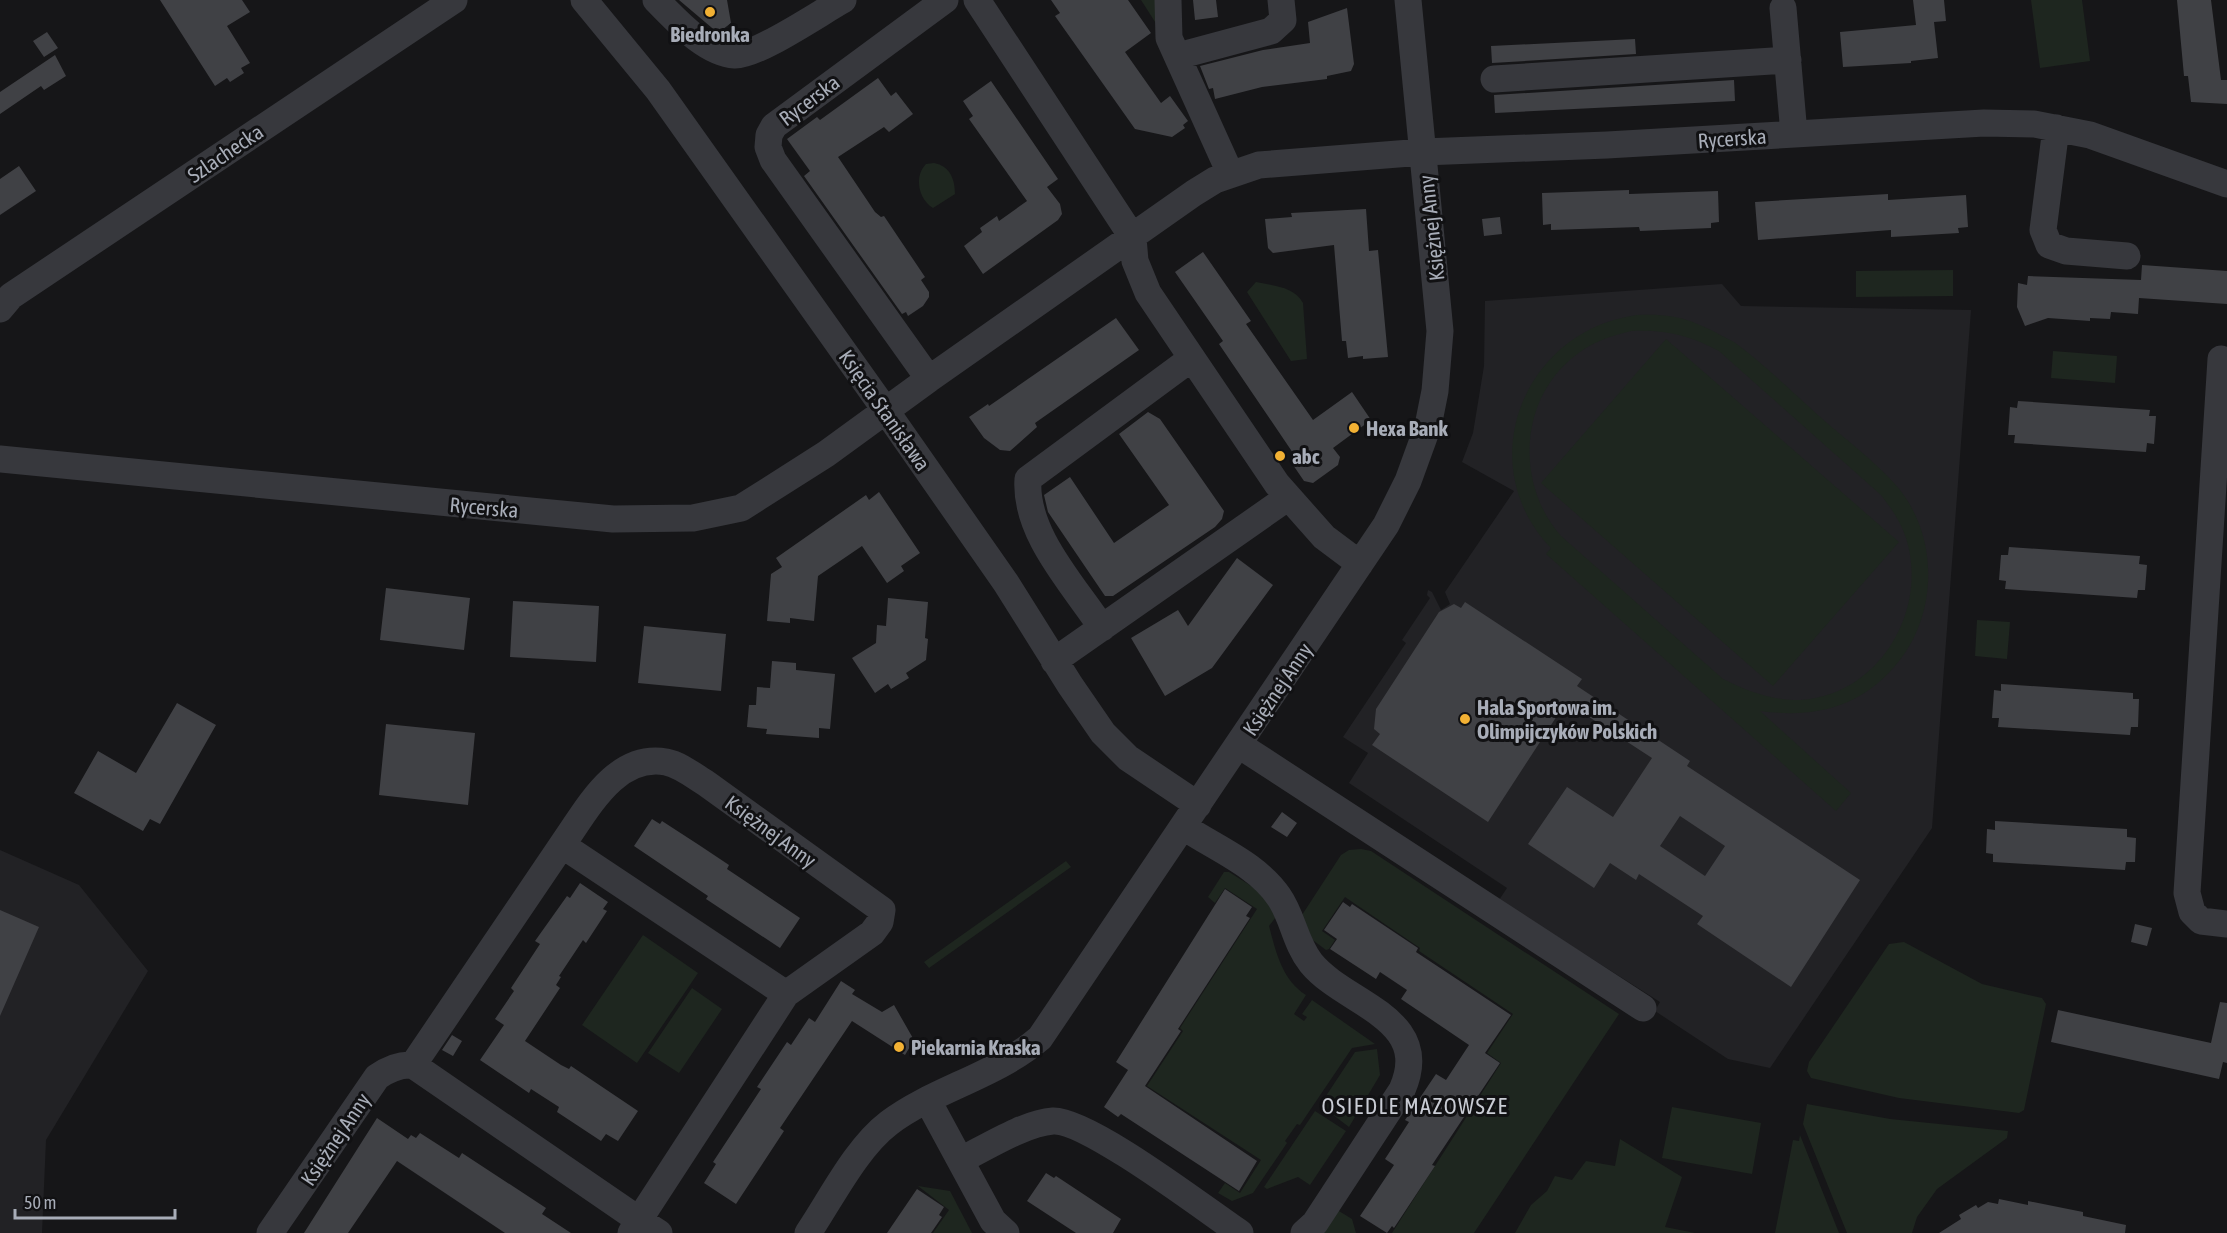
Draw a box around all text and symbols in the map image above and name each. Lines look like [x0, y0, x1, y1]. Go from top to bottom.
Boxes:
marker: Biedronka [703, 5, 717, 19]
place label: Biedronka [670, 22, 750, 46]
street label: Rycerska [774, 70, 844, 130]
street label: Szlachecka [183, 119, 267, 187]
street label: Rycerska [1697, 124, 1767, 152]
street label: Księżnej Anny [1413, 174, 1448, 282]
street label: Księcia Stanisława [835, 345, 935, 475]
place label: Hexa Bank [1366, 416, 1449, 440]
marker: Hexa Bank [1347, 421, 1361, 435]
place label: abc [1292, 444, 1320, 468]
marker: abc [1273, 449, 1287, 463]
street label: Rycerska [449, 492, 519, 522]
street label: Księżnej Anny [1237, 638, 1317, 740]
place label: Hala Sportowa im. Olimpijczyków Polskich [1477, 695, 1657, 743]
marker: Hala Sportowa im. Olimpijczyków Polskich [1458, 712, 1472, 726]
street label: Księżnej Anny [721, 790, 821, 872]
place label: Piekarnia Kraska [911, 1035, 1041, 1059]
marker: Piekarnia Kraska [892, 1040, 906, 1054]
street label: Księżnej Anny [295, 1088, 375, 1190]
district label: OSIEDLE MAZOWSZE [1322, 1093, 1508, 1119]
scale bar [15, 1182, 176, 1220]
text: 50 m [24, 1192, 56, 1213]

